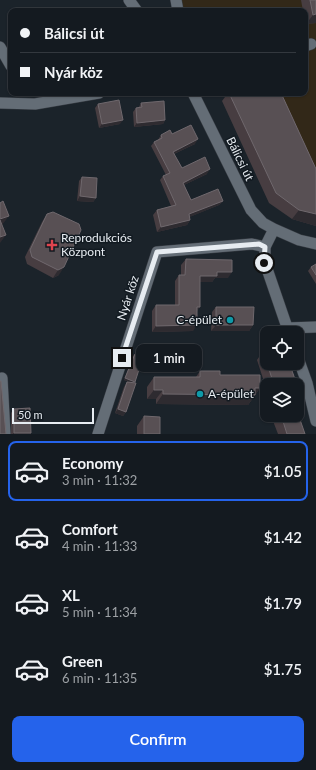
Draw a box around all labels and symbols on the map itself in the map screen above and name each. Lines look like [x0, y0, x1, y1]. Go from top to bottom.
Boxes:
street label: Bálicsi út [223, 134, 258, 184]
place label: Reprodukciós Központ [61, 230, 132, 259]
marker: Reprodukciós Központ [46, 239, 58, 251]
route start [255, 254, 273, 272]
street label: Nyár köz [113, 273, 142, 322]
place label: C-épület [176, 312, 223, 327]
marker: C-épület [225, 315, 235, 325]
callout: 1 min [136, 344, 202, 372]
route end [113, 349, 131, 367]
place label: A-épület [208, 386, 254, 401]
marker: A-épület [195, 389, 205, 399]
scale bar [12, 406, 94, 425]

